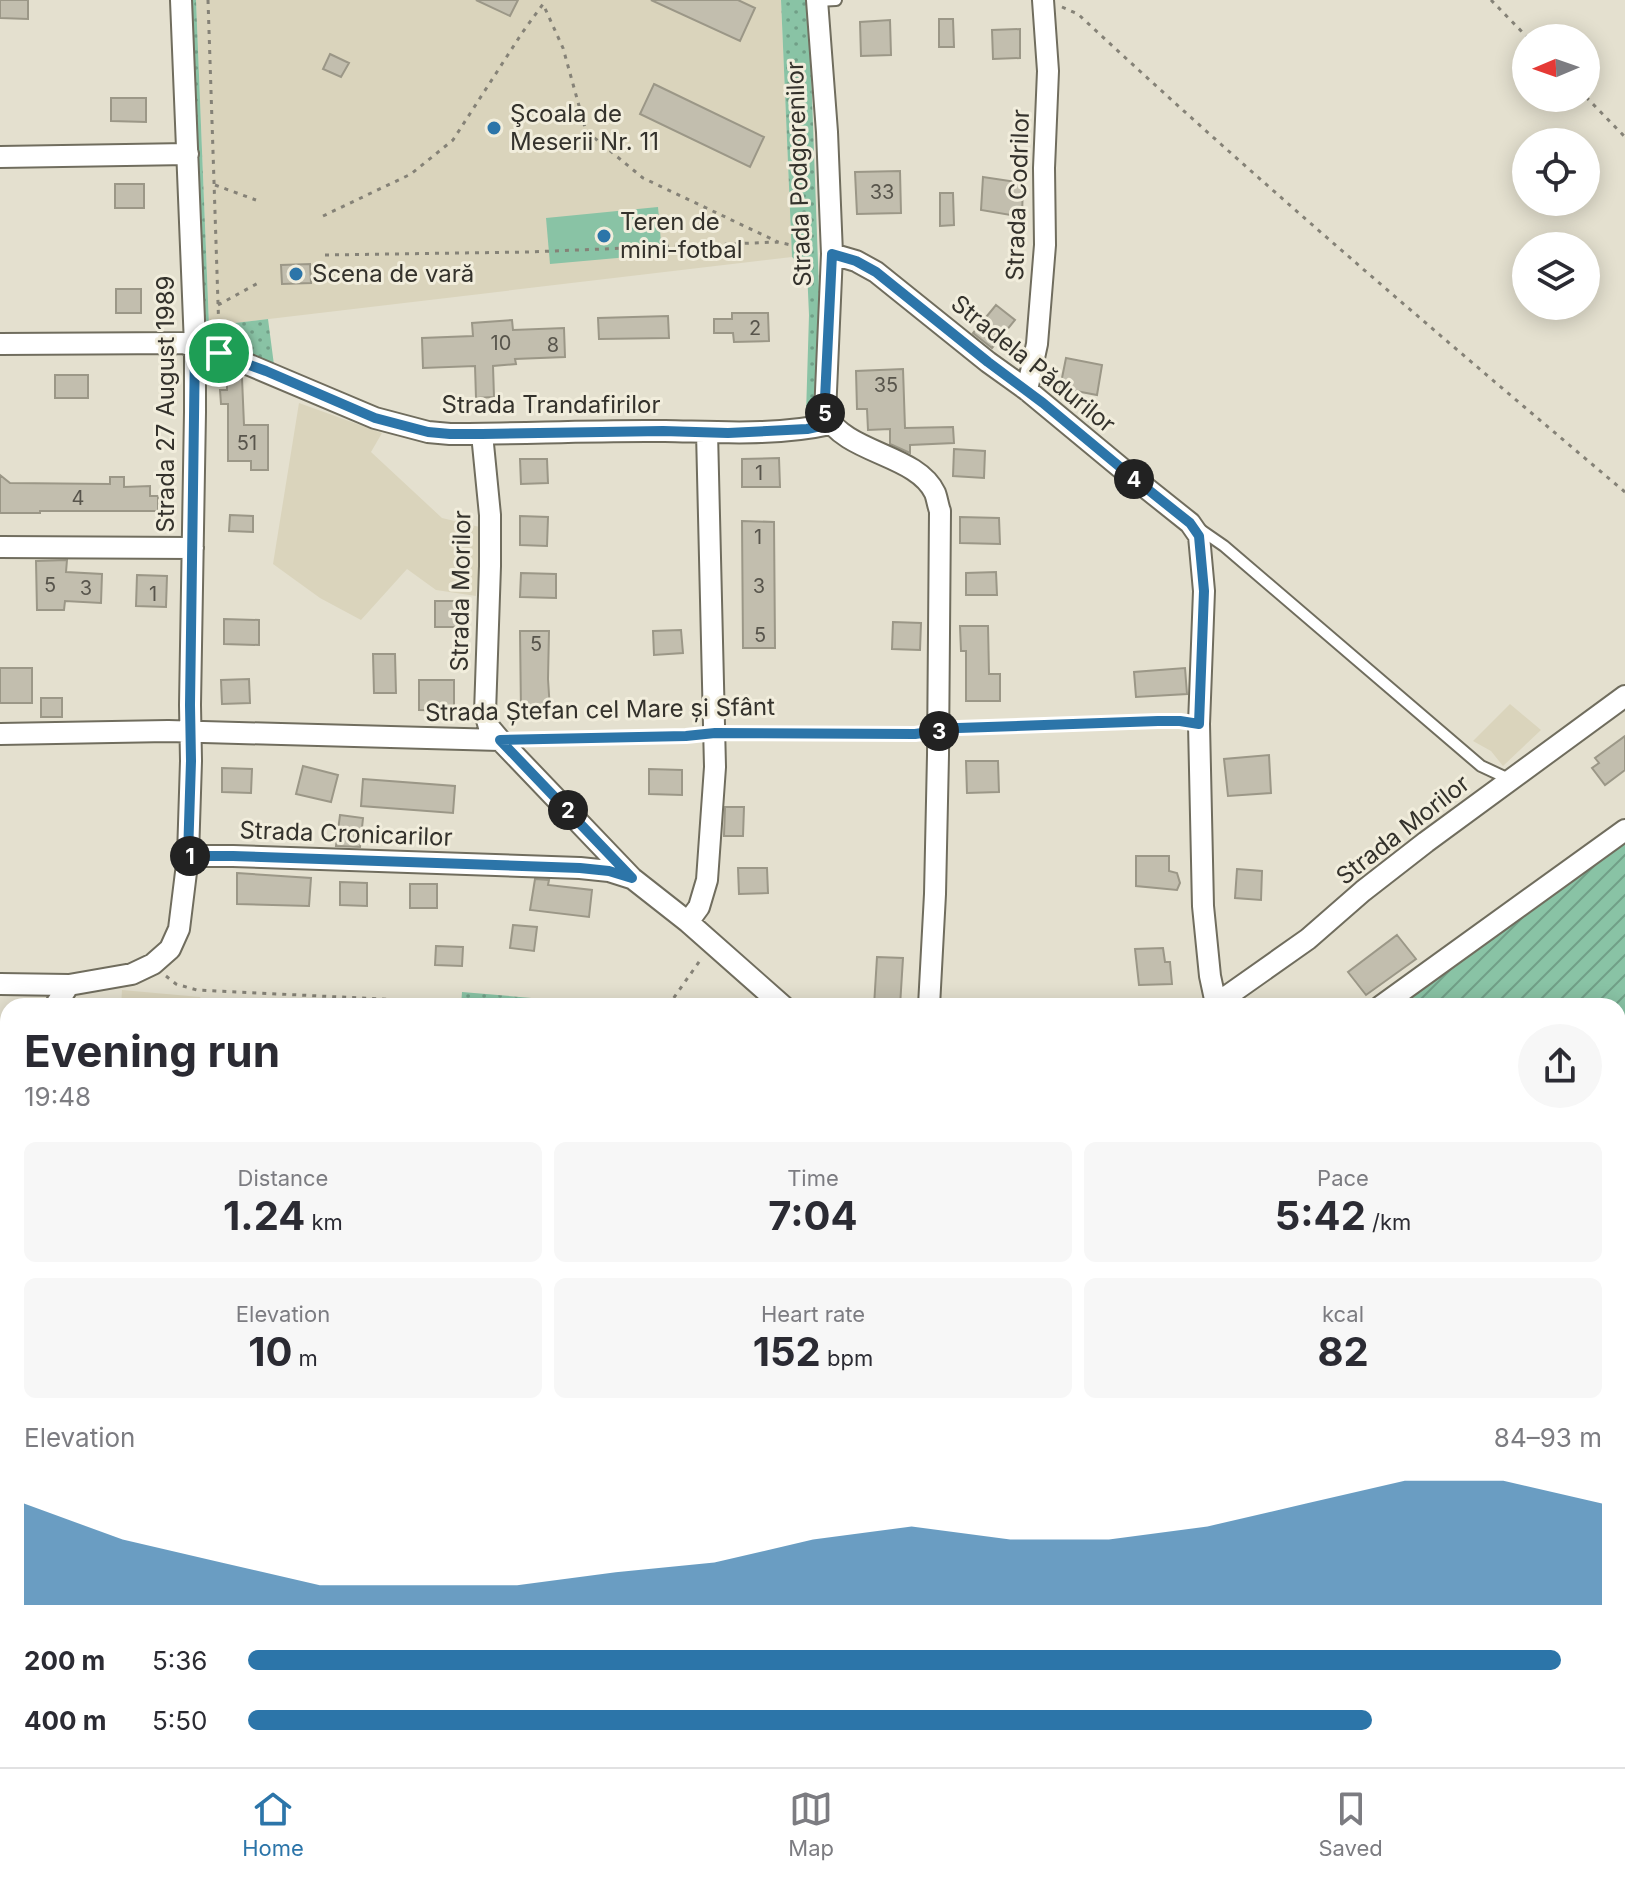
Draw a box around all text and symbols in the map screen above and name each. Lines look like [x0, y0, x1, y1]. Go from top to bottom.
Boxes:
north arrow [1512, 24, 1600, 112]
map controls [1512, 24, 1600, 320]
street label: Strada Podgorenilor [780, 61, 817, 287]
place label: Şcoala de Meserii Nr. 11 [510, 99, 659, 156]
street label: Strada Codrilor [1000, 109, 1035, 281]
marker: Şcoala de Meserii Nr. 11 [485, 119, 503, 137]
button: locate [1512, 128, 1600, 216]
house number: 33 [870, 180, 894, 204]
place label: Teren de mini-fotbal [620, 207, 743, 264]
marker: Teren de mini-fotbal [595, 227, 613, 245]
button: layers [1512, 232, 1600, 320]
place label: Scena de vară [312, 259, 474, 288]
marker: Scena de vară [287, 265, 305, 283]
street label: Strada 27 August 1989 [151, 276, 180, 532]
street label: Stradela Pădurilor [945, 289, 1121, 439]
house number: 2 [749, 316, 761, 340]
pin [185, 319, 253, 387]
icon: arrive [197, 331, 241, 375]
house number: 10 [491, 331, 511, 355]
house number: 8 [547, 333, 559, 357]
house number: 35 [874, 373, 898, 397]
street label: Strada Trandafirilor [442, 390, 660, 419]
pin: 5 [805, 393, 845, 433]
text: 5 [818, 400, 832, 426]
house number: 51 [237, 431, 257, 455]
pin: 4 [1114, 459, 1154, 499]
house number: 1 [755, 461, 763, 485]
text: 4 [1127, 466, 1141, 492]
house number: 4 [72, 486, 84, 510]
street label: Strada Morilor [445, 510, 476, 672]
house number: 1 [754, 525, 762, 549]
house number: 5 [44, 573, 56, 597]
house number: 3 [753, 574, 765, 598]
house number: 3 [80, 576, 92, 600]
house number: 1 [149, 582, 157, 606]
house number: 5 [754, 623, 766, 647]
house number: 5 [530, 632, 542, 656]
street label: Strada Ștefan cel Mare și Sfânt [425, 692, 775, 727]
pin: 3 [919, 711, 959, 751]
text: 3 [932, 718, 946, 744]
street label: Strada Morilor [1330, 769, 1475, 891]
pin: 2 [548, 790, 588, 830]
text: 2 [561, 797, 575, 823]
street label: Strada Cronicarilor [239, 815, 453, 852]
pin: 1 [170, 836, 210, 876]
text: 1 [185, 843, 195, 869]
text: Evening run [24, 1024, 280, 1078]
button: share [1518, 1024, 1602, 1108]
text: 19:48 [24, 1081, 91, 1112]
text: Distance [238, 1165, 328, 1191]
text: Time [787, 1165, 839, 1191]
text: Pace [1317, 1165, 1369, 1191]
text: 1.24 [223, 1191, 305, 1240]
text: 7:04 [768, 1191, 858, 1240]
text: 5:42 [1275, 1191, 1366, 1240]
text: km [305, 1209, 343, 1235]
text: /km [1366, 1209, 1411, 1235]
text: Elevation [236, 1301, 330, 1327]
text: Heart rate [761, 1301, 865, 1327]
text: kcal [1322, 1301, 1364, 1327]
text: 10 [248, 1327, 292, 1376]
text: 152 [753, 1327, 821, 1376]
text: 82 [1317, 1327, 1369, 1376]
text: m [292, 1345, 318, 1371]
text: bpm [821, 1345, 873, 1371]
text: Elevation [24, 1422, 135, 1453]
text: 84–93 m [1494, 1422, 1602, 1453]
text: 200 m [24, 1645, 105, 1676]
text: 5:36 [152, 1645, 207, 1676]
text: 400 m [24, 1705, 107, 1736]
text: 5:50 [152, 1705, 208, 1736]
tab: Home [242, 1787, 304, 1861]
tab: Map [788, 1787, 834, 1861]
tab: Saved [1318, 1787, 1383, 1861]

